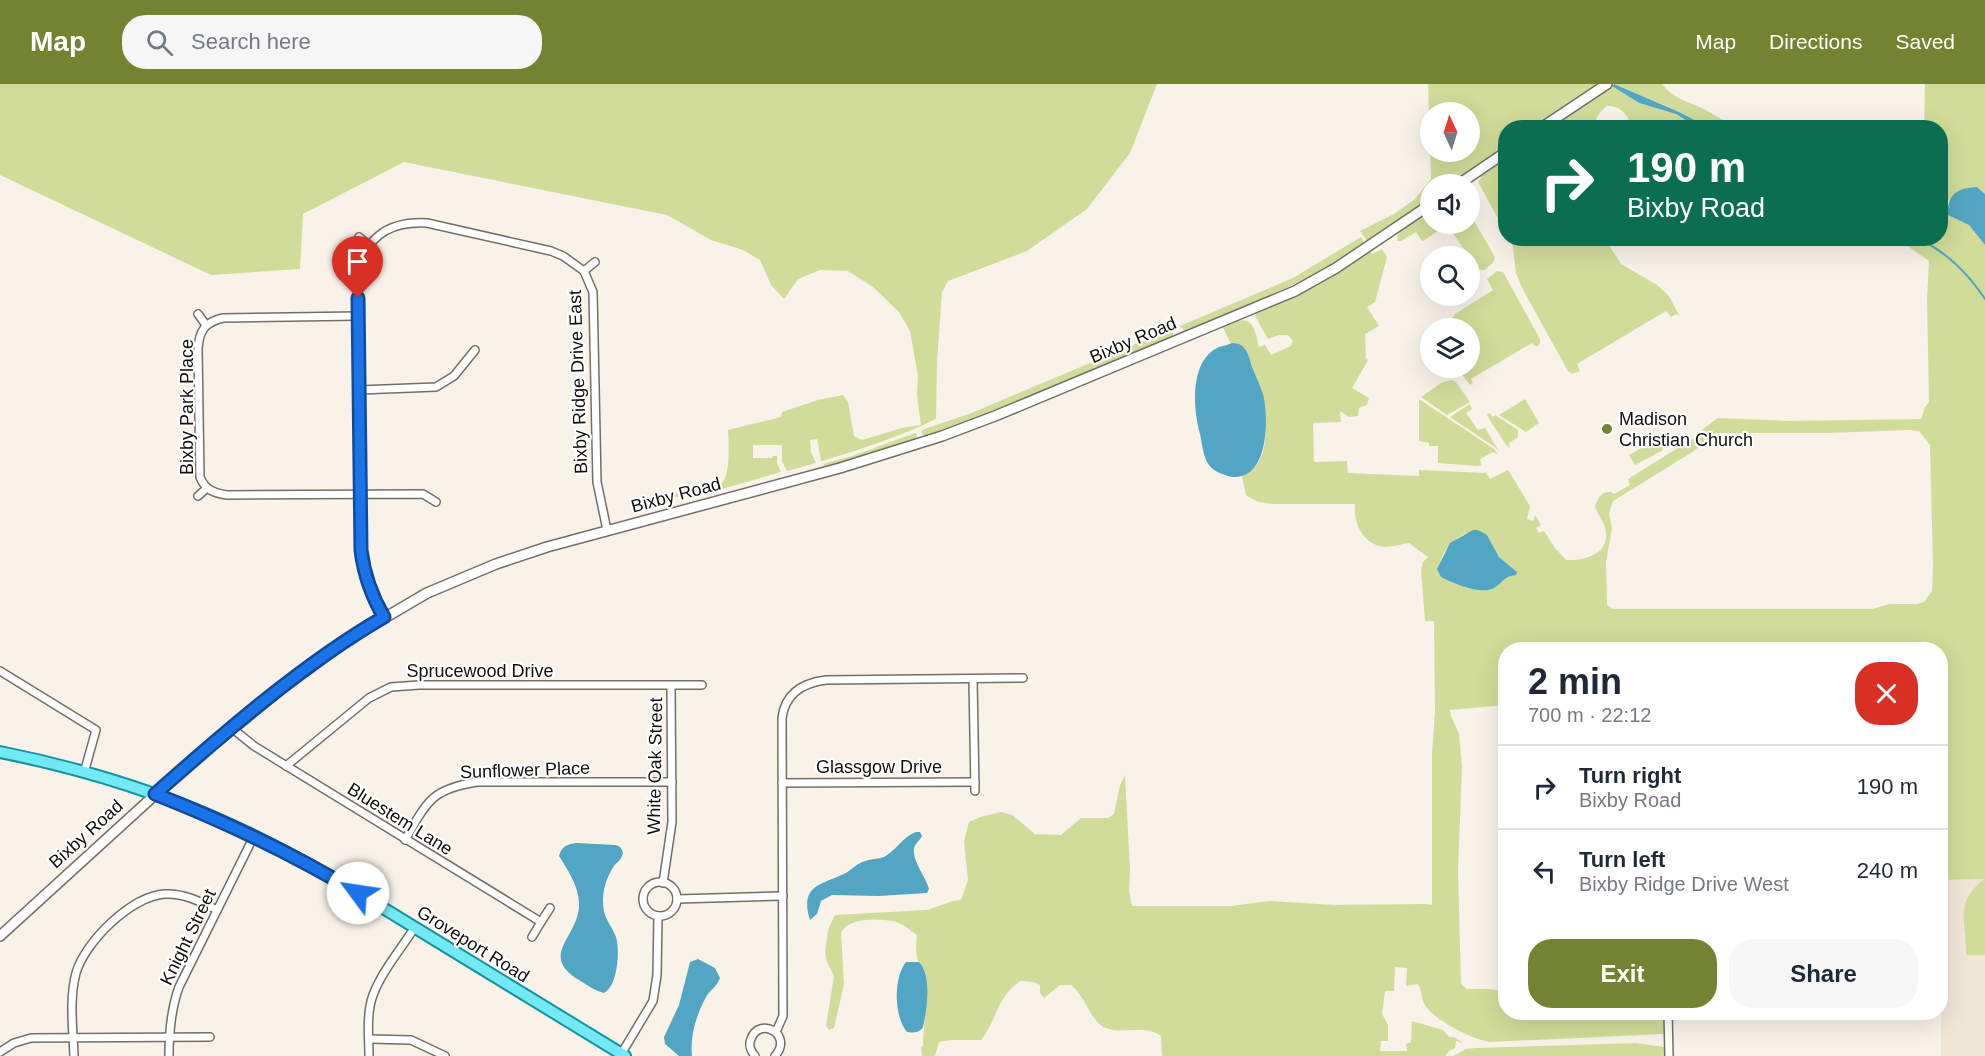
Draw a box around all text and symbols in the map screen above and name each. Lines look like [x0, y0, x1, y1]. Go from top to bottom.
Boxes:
search box [122, 15, 542, 69]
text: Map [30, 26, 86, 57]
icon: search [143, 26, 176, 59]
text: Search here [191, 29, 311, 54]
text: Map [1695, 30, 1736, 53]
text: Directions [1769, 30, 1862, 53]
text: Saved [1895, 30, 1955, 53]
north arrow [1420, 102, 1480, 162]
map controls [1420, 102, 1480, 378]
icon: right [1528, 144, 1606, 222]
text: 190 m [1627, 144, 1746, 191]
button: sound [1420, 174, 1480, 234]
text: Bixby Road [1627, 193, 1765, 223]
pin [332, 236, 383, 298]
icon: arrive [341, 245, 374, 278]
button: search [1420, 246, 1480, 306]
street label: Bixby Ridge Drive East [565, 290, 591, 474]
street label: Bixby Road [1087, 313, 1179, 367]
button: layers [1420, 318, 1480, 378]
street label: Bixby Park Place [177, 339, 197, 475]
place label: Madison Christian Church [1619, 409, 1753, 450]
marker: Madison Christian Church [1600, 422, 1614, 436]
street label: Bixby Road [629, 473, 723, 517]
street label: Sprucewood Drive [406, 661, 554, 681]
text: 2 min [1528, 661, 1622, 702]
button: close [1855, 662, 1918, 725]
street label: White Oak Street [644, 697, 666, 835]
text: 700 m · 22:12 [1528, 704, 1651, 726]
street label: Glassgow Drive [816, 757, 942, 777]
street label: Sunflower Place [460, 758, 590, 782]
text: Turn right [1579, 763, 1681, 788]
icon: right [1528, 771, 1561, 804]
text: 190 m [1857, 774, 1918, 799]
street label: Bluestem Lane [344, 779, 456, 859]
text: Bixby Road [1579, 789, 1681, 811]
street label: Bixby Road [45, 796, 127, 872]
text: Turn left [1579, 847, 1665, 872]
icon: left [1528, 855, 1561, 888]
text: 240 m [1857, 858, 1918, 883]
position arrow [326, 861, 390, 925]
text: Bixby Ridge Drive West [1579, 873, 1789, 895]
street label: Knight Street [156, 886, 220, 988]
street label: Groveport Road [413, 902, 533, 986]
button: Exit [1528, 939, 1717, 1008]
button: Share [1729, 939, 1918, 1008]

